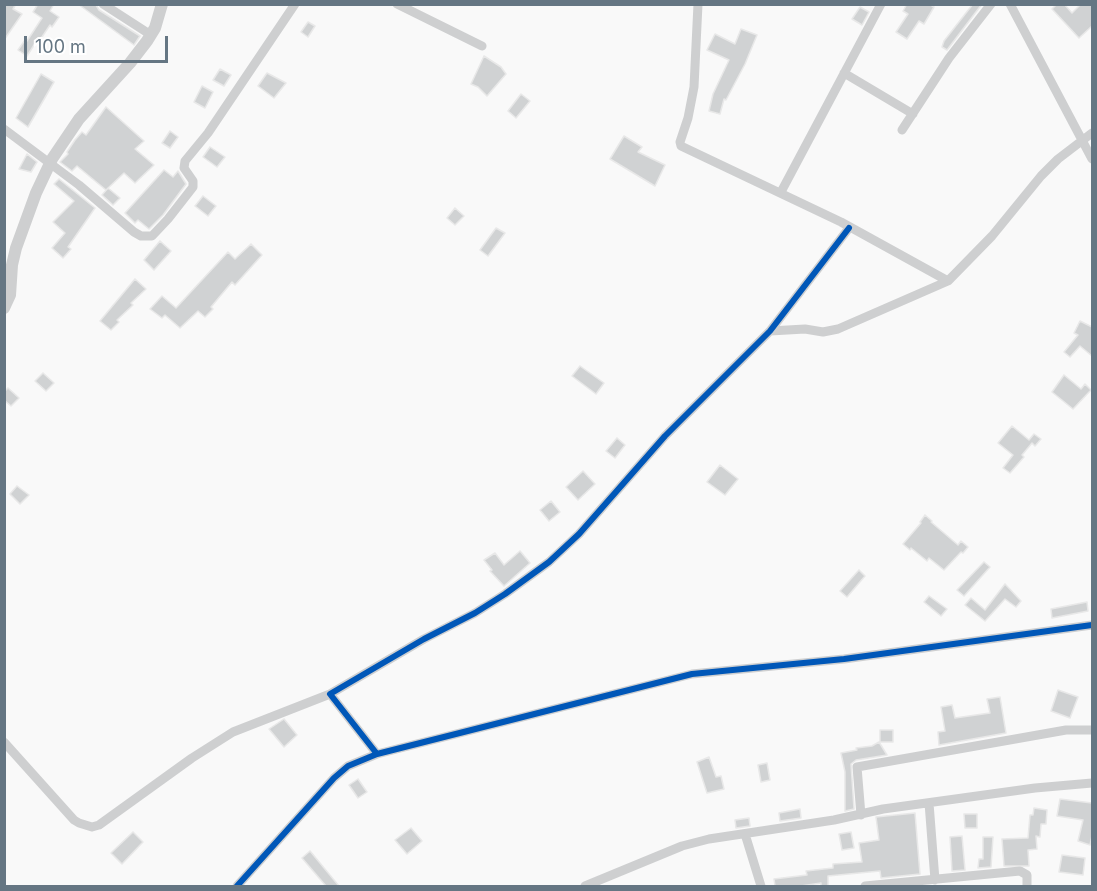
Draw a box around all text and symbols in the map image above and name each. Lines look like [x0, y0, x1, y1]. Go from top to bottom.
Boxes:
scale bar [27, 24, 171, 62]
text: 100 m [35, 36, 86, 57]

